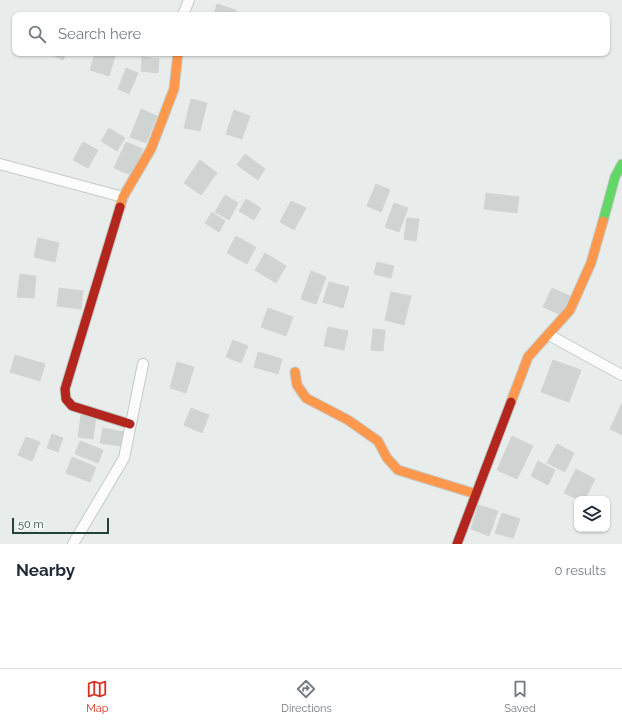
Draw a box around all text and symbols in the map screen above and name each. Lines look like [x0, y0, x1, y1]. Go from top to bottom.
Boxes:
search box [12, 12, 610, 56]
icon: search [26, 23, 48, 45]
text: Search here [58, 25, 141, 43]
map controls [574, 496, 610, 532]
button: layers [574, 496, 610, 532]
scale bar [12, 516, 109, 535]
text: 50 m [18, 518, 44, 531]
text: Nearby [16, 560, 75, 580]
text: 0 results [555, 563, 606, 578]
tab: Map [86, 678, 109, 715]
tab: Directions [281, 678, 332, 715]
tab: Saved [504, 678, 536, 715]

